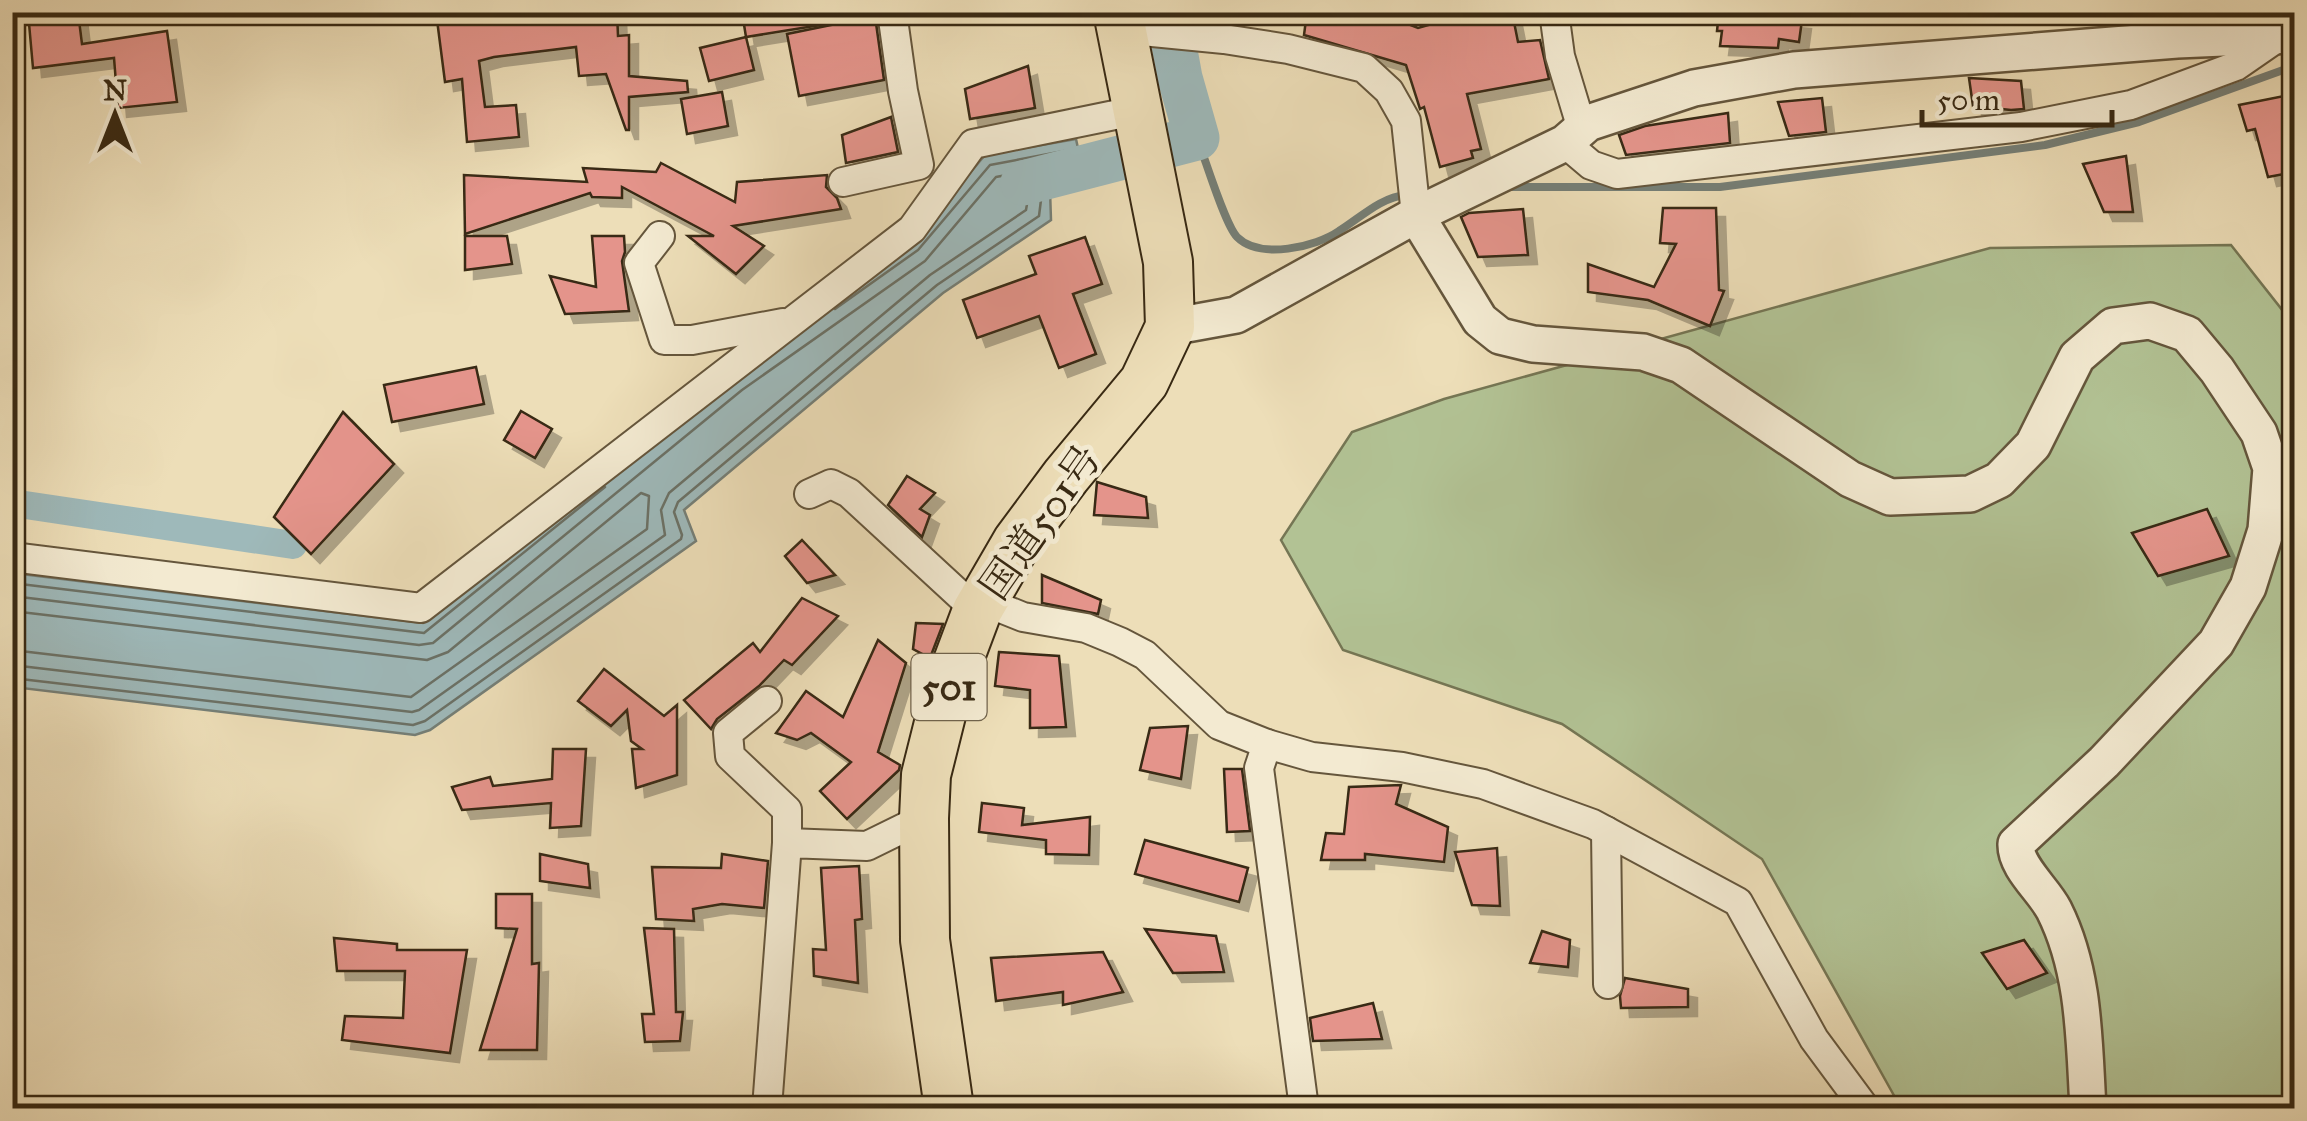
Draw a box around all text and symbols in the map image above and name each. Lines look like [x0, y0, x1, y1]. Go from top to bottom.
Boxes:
north arrow [65, 65, 165, 165]
scale bar [1922, 65, 2112, 127]
text: N [103, 73, 127, 108]
text: 50 m [1937, 82, 2000, 118]
street label: 国道501号 [969, 436, 1111, 609]
road number: 501 [912, 654, 986, 720]

